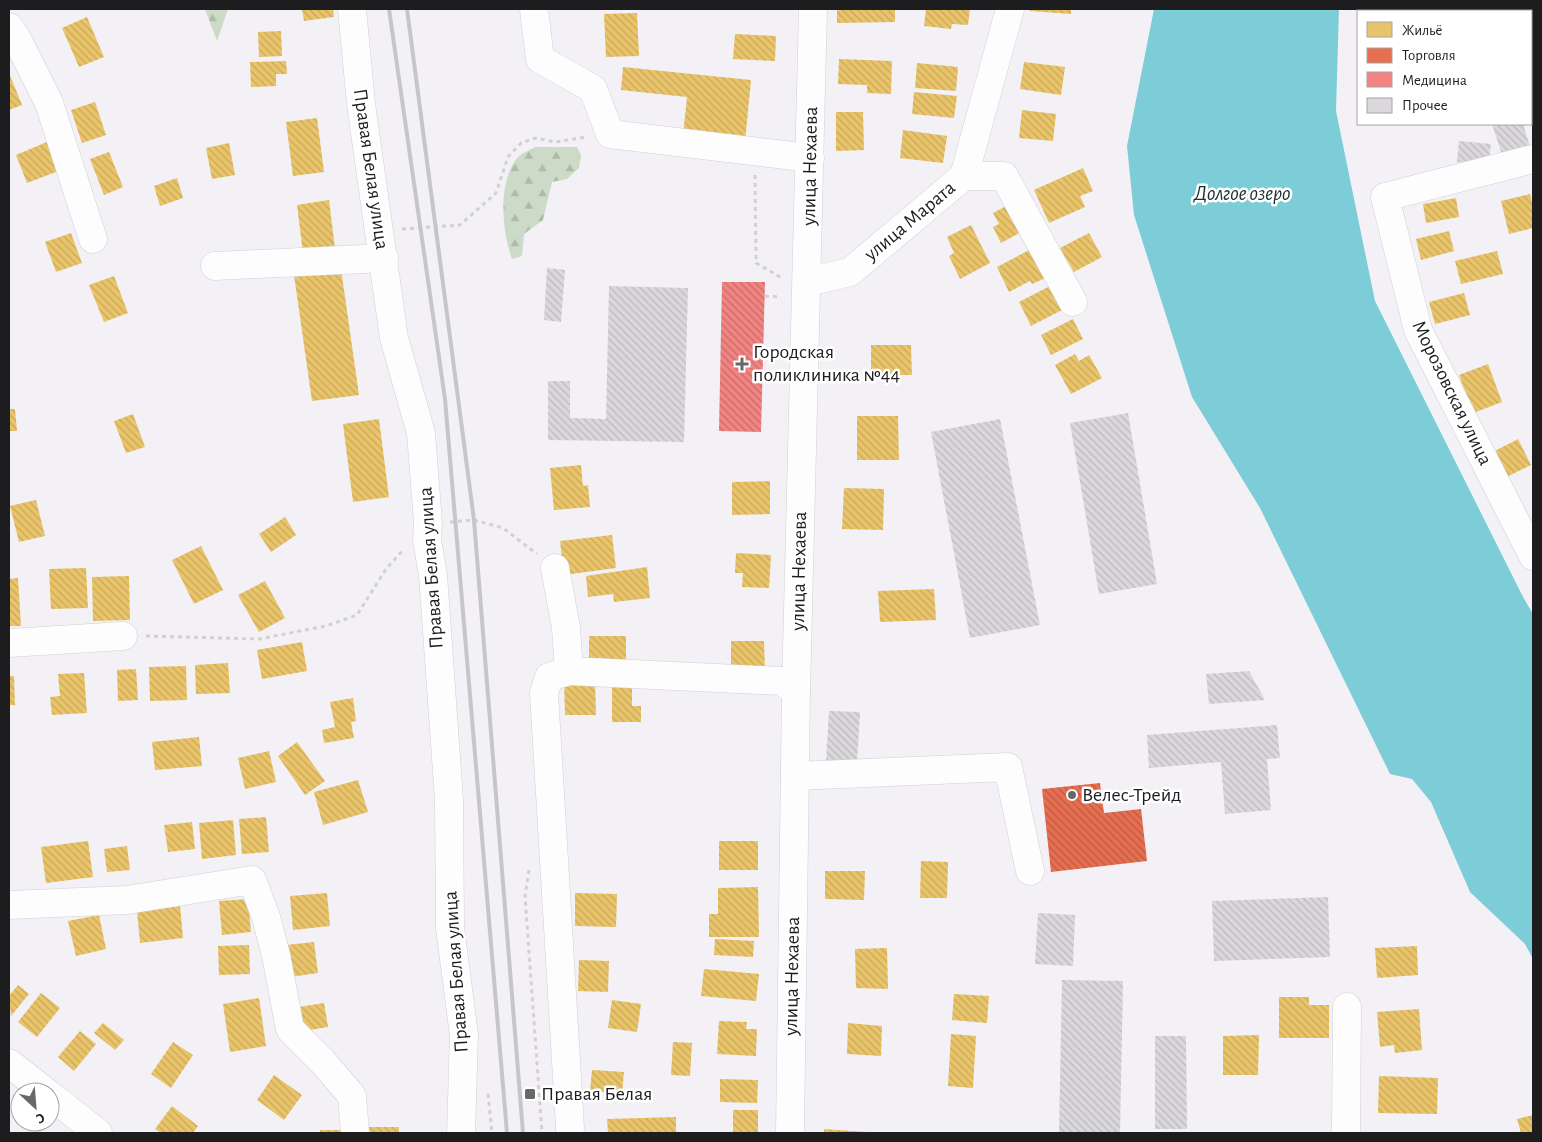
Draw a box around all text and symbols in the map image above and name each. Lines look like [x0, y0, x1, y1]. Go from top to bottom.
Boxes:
legend [1357, 10, 1532, 125]
text: Жильё [1402, 23, 1442, 38]
text: Торговля [1402, 48, 1456, 63]
text: Медицина [1402, 73, 1467, 88]
street label: Правая Белая улица [350, 87, 392, 251]
text: Прочее [1402, 98, 1448, 113]
street label: улица Нехаева [799, 106, 821, 227]
street label: улица Марата [860, 177, 959, 265]
water label: Долгое озеро [1192, 183, 1291, 205]
street label: Морозовская улица [1408, 318, 1496, 468]
place label: Городская поликлиника №44 [753, 342, 900, 385]
marker: Городская поликлиника №44 [735, 357, 749, 371]
street label: Правая Белая улица [415, 486, 447, 650]
street label: улица Нехаева [788, 511, 810, 632]
place label: Велес-Трейд [1082, 785, 1181, 805]
marker: Велес-Трейд [1066, 789, 1078, 801]
street label: Правая Белая улица [440, 890, 472, 1054]
street label: улица Нехаева [781, 916, 803, 1037]
north arrow [10, 1082, 60, 1132]
place label: Правая Белая [541, 1084, 652, 1104]
marker: Правая Белая [523, 1087, 537, 1101]
text: С [33, 1110, 47, 1126]

